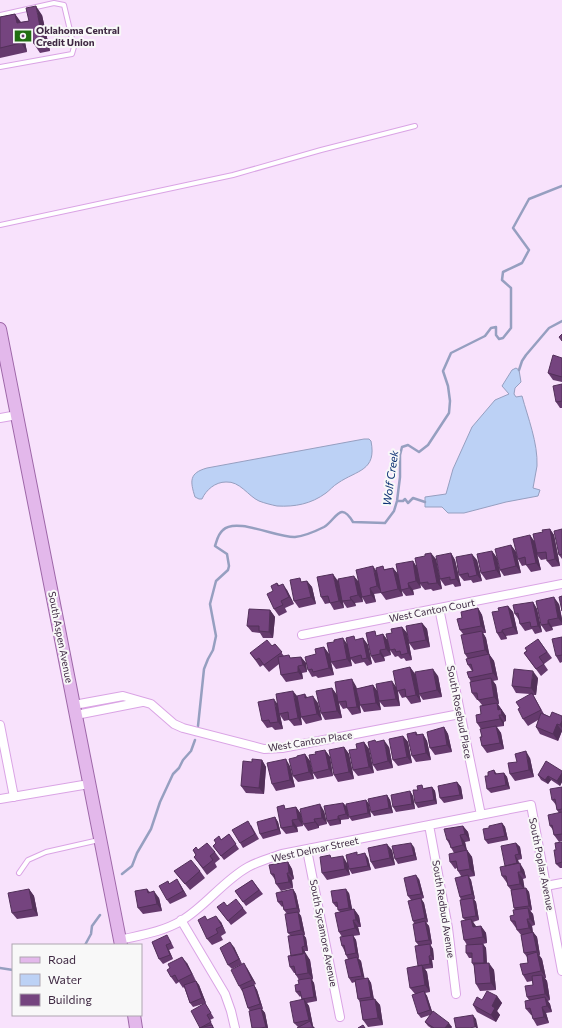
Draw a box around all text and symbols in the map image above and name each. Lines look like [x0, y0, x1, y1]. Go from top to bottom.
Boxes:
place label: Oklahoma Central Credit Union [36, 24, 120, 48]
bank icon: Oklahoma Central Credit Union [13, 26, 33, 46]
water label: Wolf Creek [380, 448, 400, 506]
street label: South Aspen Avenue [46, 590, 76, 684]
street label: West Canton Court [388, 596, 476, 624]
street label: South Rosebud Place [445, 664, 475, 760]
street label: West Canton Place [267, 728, 353, 754]
street label: South Poplar Avenue [527, 817, 557, 911]
street label: West Delmar Street [270, 834, 360, 864]
street label: South Redbud Avenue [430, 859, 458, 959]
street label: South Sycamore Avenue [308, 878, 340, 988]
legend [12, 944, 142, 1016]
text: Road [48, 952, 76, 966]
text: Water [48, 972, 82, 986]
text: Building [48, 992, 92, 1006]

